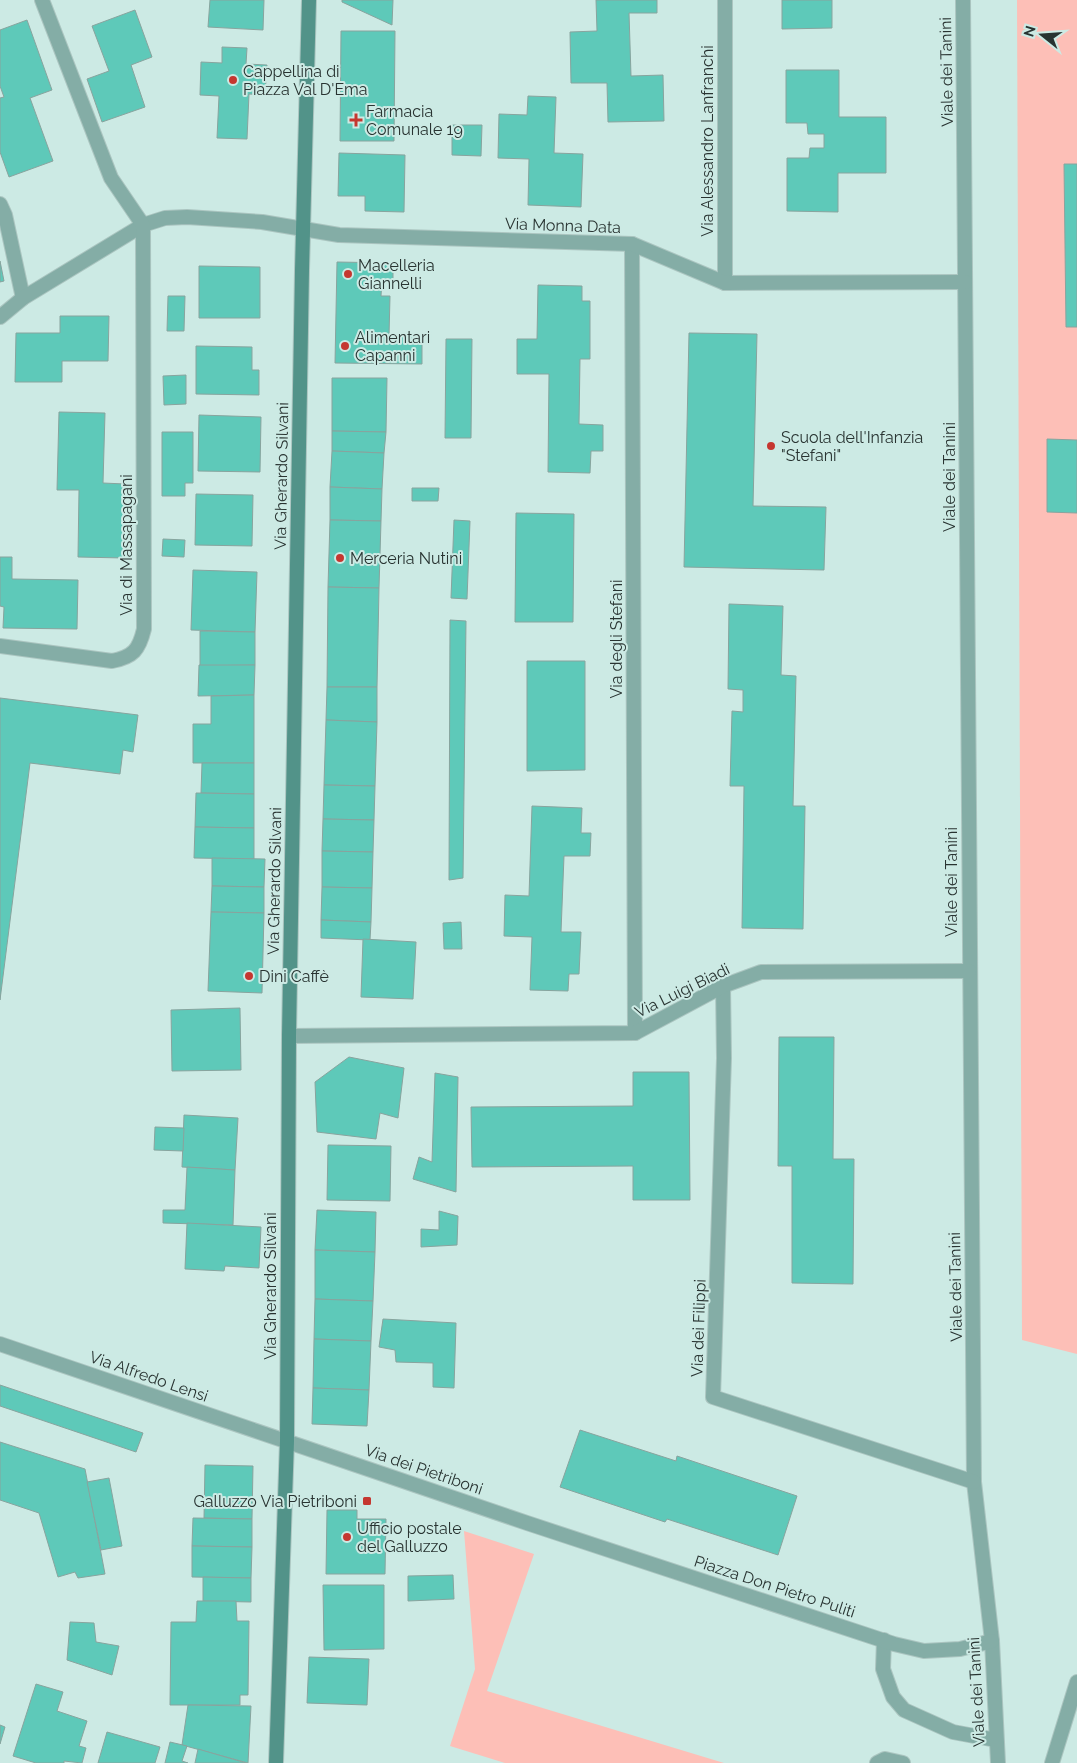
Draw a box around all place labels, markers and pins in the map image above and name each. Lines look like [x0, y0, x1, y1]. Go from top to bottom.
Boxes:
place label: Cappellina di Piazza Val D'Ema [243, 62, 368, 99]
marker: Cappellina di Piazza Val D'Ema [227, 74, 239, 86]
place label: Farmacia Comunale 19 [366, 102, 463, 139]
marker: Farmacia Comunale 19 [350, 114, 362, 126]
place label: Macelleria Giannelli [358, 256, 435, 293]
marker: Macelleria Giannelli [342, 268, 354, 280]
place label: Alimentari Capanni [355, 328, 430, 365]
marker: Alimentari Capanni [339, 340, 351, 352]
place label: Scuola dell'Infanzia "Stefani" [781, 428, 923, 465]
marker: Scuola dell'Infanzia "Stefani" [765, 440, 777, 452]
place label: Merceria Nutini [350, 549, 462, 568]
marker: Merceria Nutini [334, 552, 346, 564]
place label: Dini Caffè [259, 967, 329, 986]
marker: Dini Caffè [243, 970, 255, 982]
place label: Galluzzo Via Pietriboni [193, 1492, 357, 1511]
marker: Galluzzo Via Pietriboni [361, 1495, 373, 1507]
place label: Ufficio postale del Galluzzo [357, 1519, 462, 1556]
marker: Ufficio postale del Galluzzo [341, 1531, 353, 1543]

